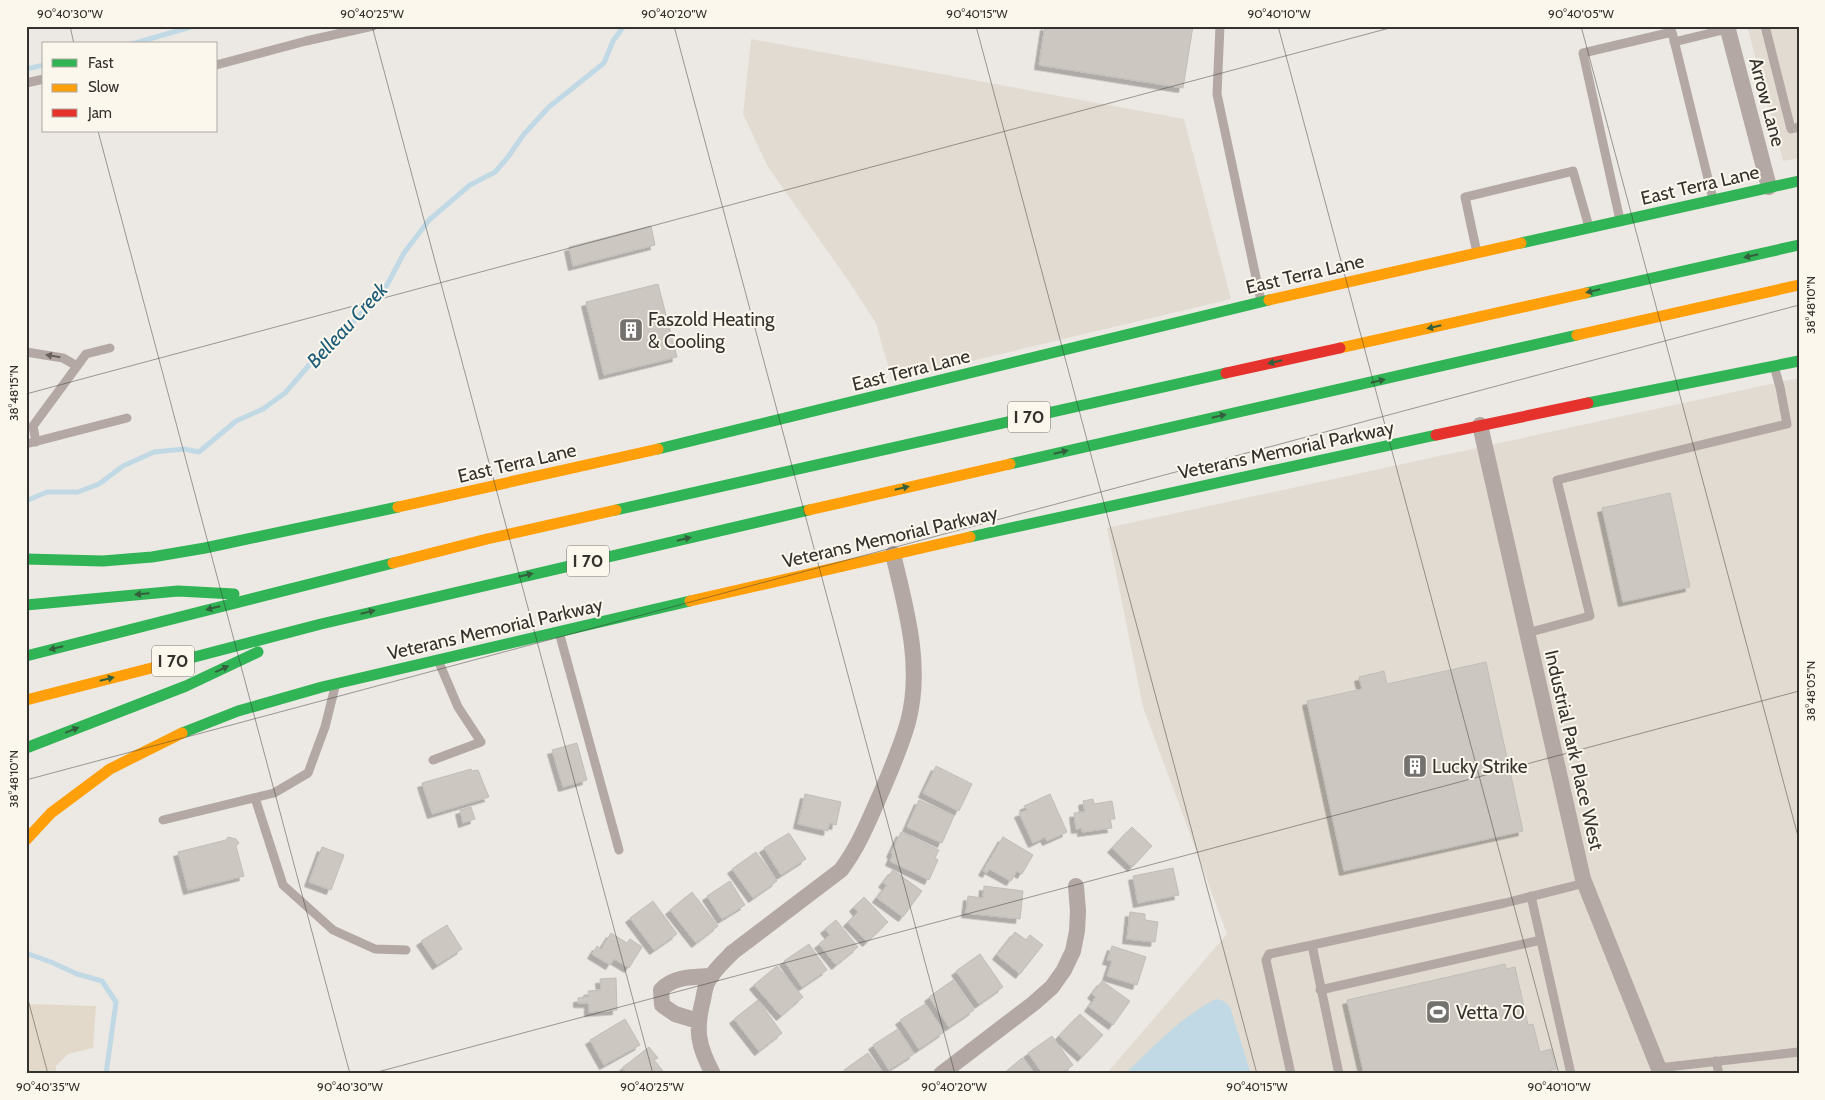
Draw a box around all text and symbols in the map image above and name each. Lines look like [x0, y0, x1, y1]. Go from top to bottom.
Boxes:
text: 90°40'30"W [37, 6, 104, 21]
text: 90°40'25"W [340, 6, 405, 21]
text: 90°40'20"W [641, 6, 707, 21]
text: 90°40'15"W [946, 6, 1008, 21]
text: 90°40'10"W [1247, 6, 1311, 21]
text: 90°40'05"W [1548, 6, 1615, 21]
legend [42, 42, 218, 132]
text: Fast [88, 54, 113, 72]
street label: Arrow Lane [1744, 55, 1790, 149]
text: Slow [88, 78, 119, 96]
text: Jam [87, 104, 112, 122]
street label: East Terra Lane [1639, 160, 1762, 210]
street label: East Terra Lane [1244, 249, 1367, 299]
one-way arrow [1744, 252, 1759, 260]
water label: Belleau Creek [302, 276, 393, 373]
text: 38°48'10"N [1803, 276, 1818, 334]
one-way arrow [1585, 287, 1600, 295]
place label: Faszold Heating & Cooling [648, 308, 775, 353]
building icon: Faszold Heating & Cooling [618, 317, 644, 343]
one-way arrow [1426, 323, 1442, 331]
street label: East Terra Lane [850, 344, 973, 396]
one-way arrow [44, 352, 60, 360]
one-way arrow [1268, 358, 1283, 366]
text: 38°48'15"N [6, 365, 21, 421]
one-way arrow [1370, 376, 1386, 384]
road number: I 70 [1008, 402, 1050, 432]
one-way arrow [1212, 412, 1227, 420]
street label: Veterans Memorial Parkway [1176, 416, 1396, 484]
street label: East Terra Lane [456, 438, 579, 488]
one-way arrow [1053, 448, 1068, 456]
one-way arrow [895, 484, 910, 492]
street label: Veterans Memorial Parkway [780, 501, 1000, 573]
one-way arrow [677, 535, 692, 543]
road number: I 70 [567, 546, 609, 576]
one-way arrow [519, 571, 534, 579]
one-way arrow [133, 591, 149, 599]
street label: Veterans Memorial Parkway [385, 593, 605, 665]
one-way arrow [205, 604, 220, 612]
one-way arrow [360, 608, 376, 616]
one-way arrow [48, 644, 63, 652]
road number: I 70 [152, 646, 194, 676]
street label: Industrial Park Place West [1540, 648, 1608, 853]
text: 38°48'05"N [1803, 661, 1818, 721]
one-way arrow [215, 665, 229, 673]
one-way arrow [100, 674, 115, 682]
one-way arrow [64, 726, 79, 734]
text: 38°48'10"N [6, 750, 21, 808]
building icon: Lucky Strike [1402, 753, 1428, 779]
place label: Lucky Strike [1432, 755, 1528, 778]
sports icon: Vetta 70 [1425, 999, 1451, 1025]
place label: Vetta 70 [1456, 1001, 1525, 1024]
text: 90°40'35"W [16, 1079, 81, 1094]
text: 90°40'30"W [317, 1079, 384, 1094]
text: 90°40'25"W [620, 1079, 685, 1094]
text: 90°40'20"W [921, 1079, 987, 1094]
text: 90°40'15"W [1226, 1079, 1288, 1094]
text: 90°40'10"W [1527, 1079, 1591, 1094]

